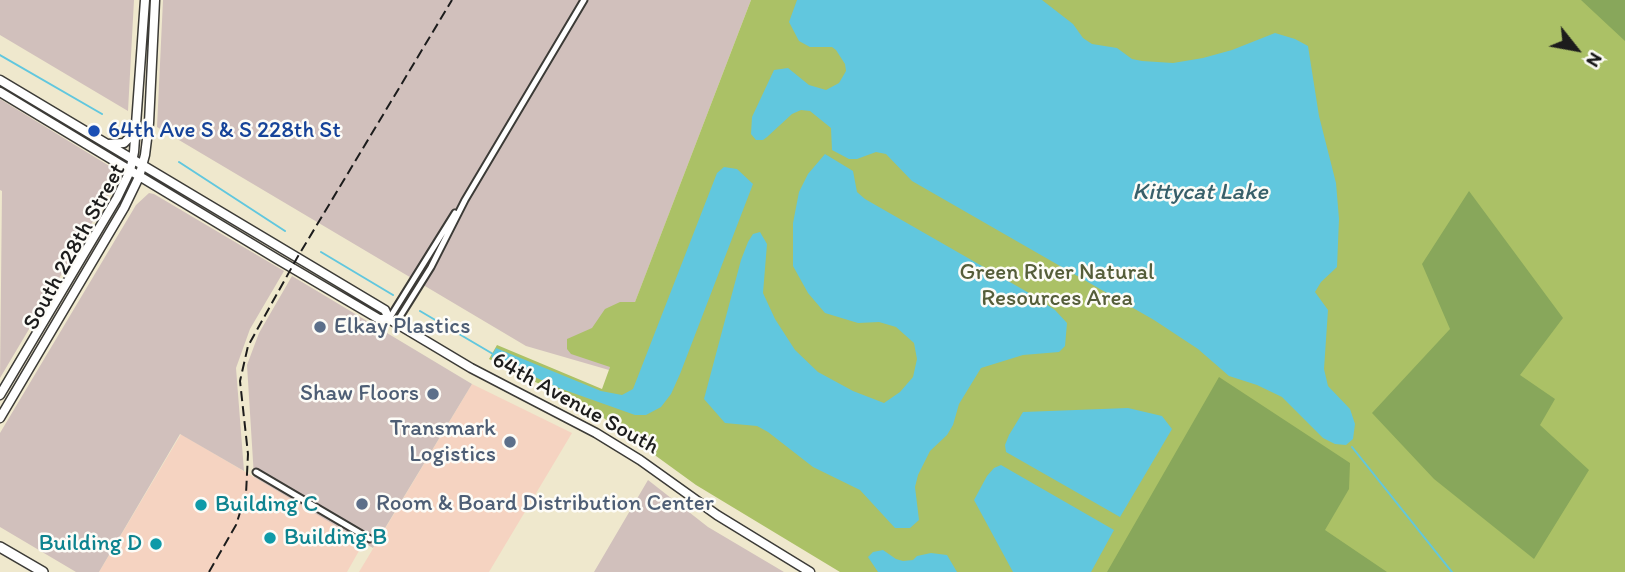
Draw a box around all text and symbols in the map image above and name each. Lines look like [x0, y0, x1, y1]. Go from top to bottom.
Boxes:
north arrow [1541, 14, 1611, 84]
text: N [1581, 49, 1608, 71]
place label: 64th Ave S & S 228th St [108, 117, 341, 145]
marker: 64th Ave S & S 228th St [86, 123, 102, 139]
street label: South 228th Street [18, 159, 132, 335]
water label: Kittycat Lake [1132, 179, 1268, 207]
park label: Green River Natural Resources Area [959, 259, 1155, 313]
place label: Elkay Plastics [334, 313, 470, 341]
marker: Elkay Plastics [312, 319, 328, 335]
street label: 64th Avenue South [487, 347, 663, 461]
place label: Shaw Floors [300, 380, 419, 408]
marker: Shaw Floors [425, 386, 441, 402]
place label: Transmark Logistics [390, 415, 496, 469]
marker: Transmark Logistics [502, 434, 518, 450]
place label: Room & Board Distribution Center [376, 490, 714, 518]
place label: Building C [215, 491, 318, 519]
marker: Room & Board Distribution Center [354, 496, 370, 512]
marker: Building C [193, 497, 209, 513]
place label: Building B [284, 524, 387, 552]
place label: Building D [39, 530, 142, 558]
marker: Building B [262, 530, 278, 546]
marker: Building D [148, 536, 164, 552]

